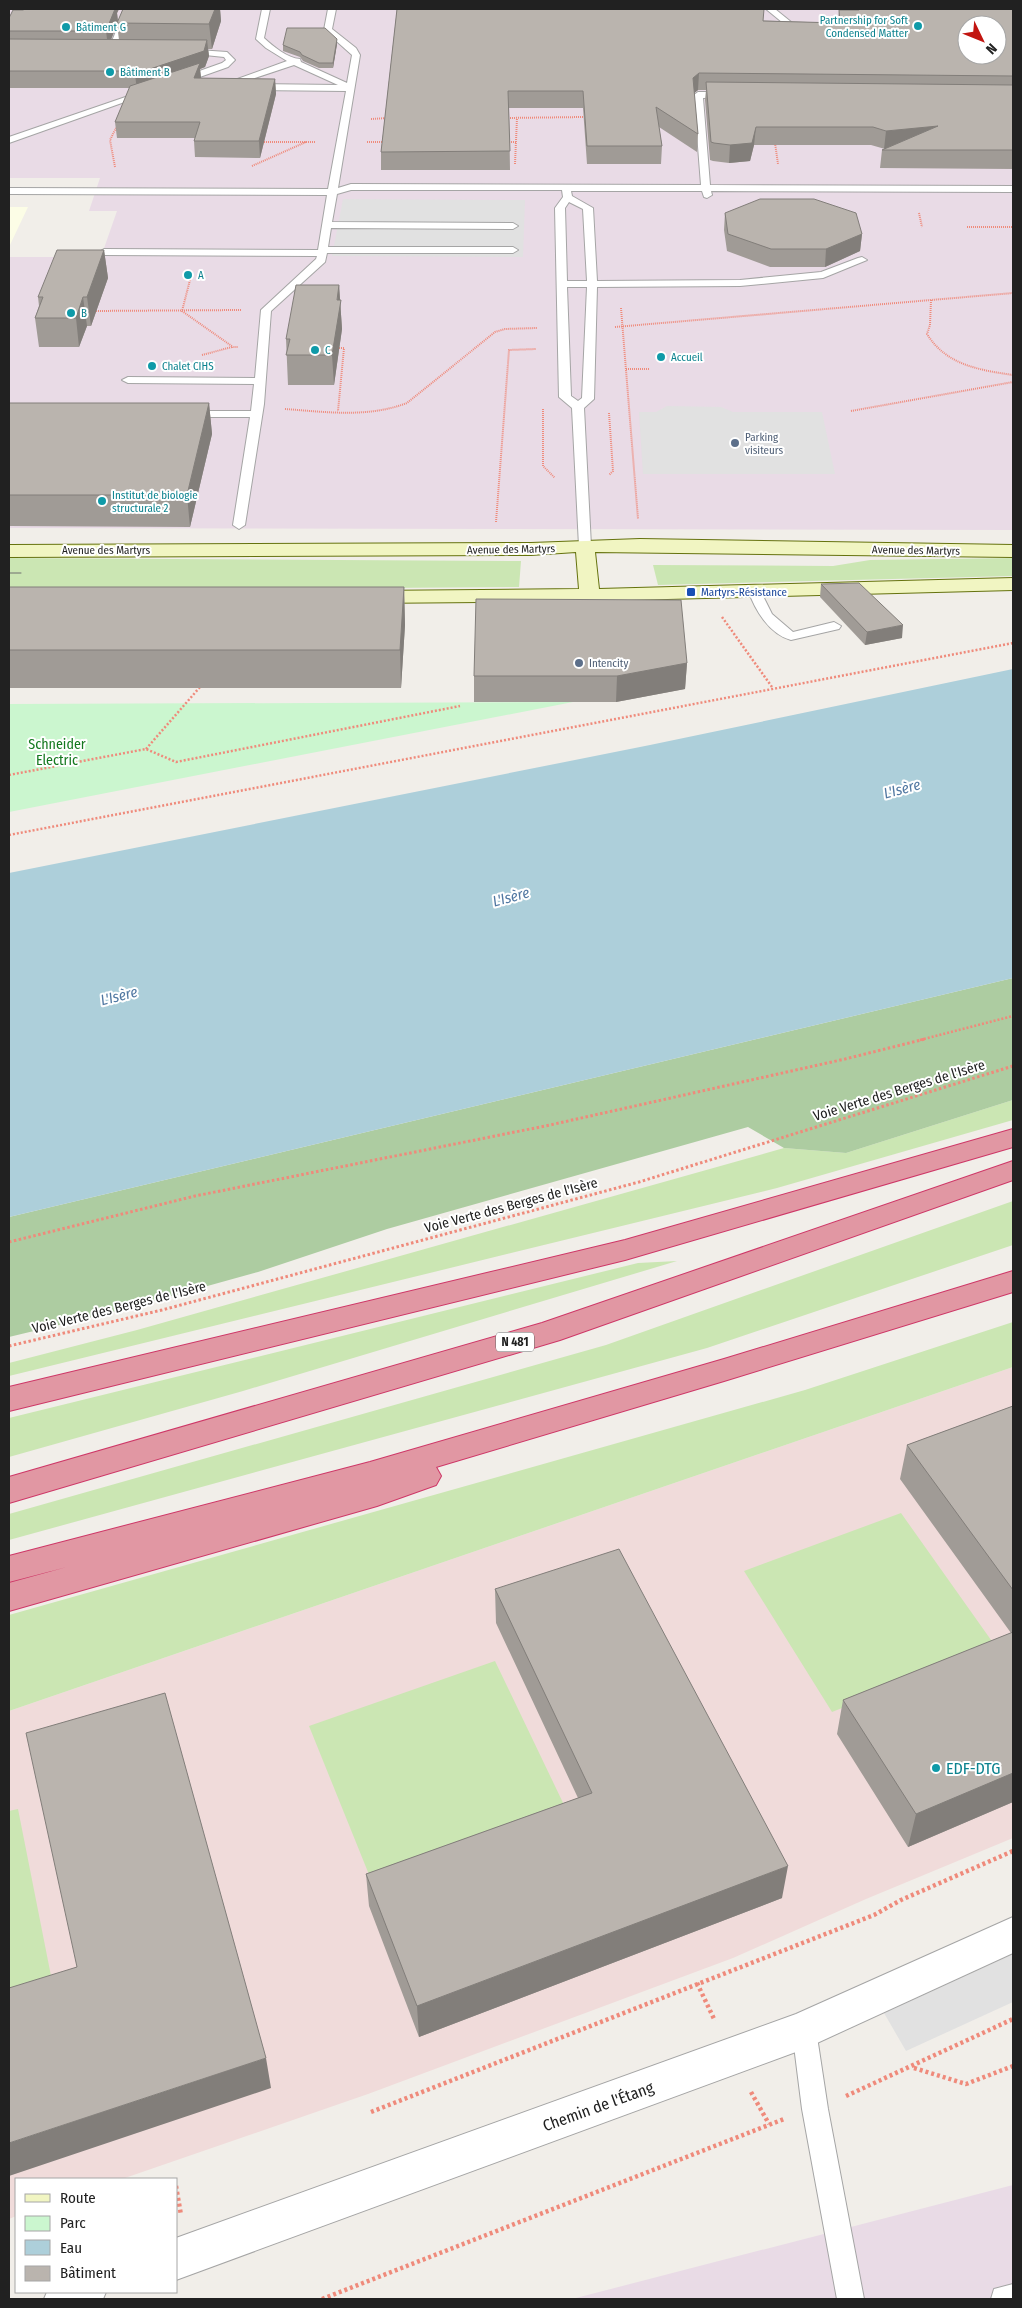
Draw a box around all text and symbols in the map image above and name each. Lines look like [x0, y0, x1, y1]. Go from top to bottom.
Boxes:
place label: Partnership for Soft Condensed Matter [820, 14, 908, 40]
north arrow [957, 15, 1007, 65]
marker: Partnership for Soft Condensed Matter [912, 20, 924, 32]
marker: Bâtiment G [60, 21, 72, 33]
place label: Bâtiment G [76, 21, 126, 34]
text: N [982, 40, 1000, 57]
marker: Bâtiment B [104, 66, 116, 78]
place label: Bâtiment B [120, 66, 170, 79]
marker: A [182, 269, 194, 281]
place label: A [198, 269, 204, 282]
marker: B [65, 307, 77, 319]
place label: B [81, 307, 87, 320]
marker: C [309, 344, 321, 356]
place label: C [325, 344, 331, 357]
marker: Accueil [655, 351, 667, 363]
place label: Accueil [671, 351, 703, 364]
marker: Chalet CIHS [146, 360, 158, 372]
place label: Chalet CIHS [162, 360, 214, 373]
place label: Parking visiteurs [745, 431, 783, 457]
marker: Parking visiteurs [729, 437, 741, 449]
place label: Institut de biologie structurale 2 [112, 489, 198, 515]
marker: Institut de biologie structurale 2 [96, 495, 108, 507]
street label: Avenue des Martyrs [467, 542, 555, 557]
street label: Avenue des Martyrs [872, 543, 960, 558]
street label: Avenue des Martyrs [62, 544, 150, 557]
marker: Martyrs-Résistance [685, 586, 697, 598]
place label: Martyrs-Résistance [701, 586, 787, 599]
marker: Intencity [573, 657, 585, 669]
place label: Intencity [589, 657, 628, 670]
park label: Schneider Electric [28, 736, 86, 769]
water label: L'Isère [882, 775, 922, 803]
water label: L'Isère [491, 883, 531, 911]
water label: L'Isère [99, 983, 139, 1009]
street label: Voie Verte des Berges de l'Isère [811, 1056, 987, 1125]
street label: Voie Verte des Berges de l'Isère [423, 1174, 600, 1237]
street label: Voie Verte des Berges de l'Isère [30, 1278, 208, 1337]
road number: N 481 [496, 1332, 534, 1351]
place label: EDF-DTG [946, 1759, 1000, 1778]
marker: EDF-DTG [930, 1762, 942, 1774]
street label: Chemin de l'Étang [540, 2077, 657, 2135]
legend [15, 2178, 178, 2293]
text: Route [60, 2189, 96, 2207]
text: Parc [60, 2214, 86, 2232]
text: Eau [60, 2239, 82, 2257]
text: Bâtiment [60, 2264, 116, 2282]

